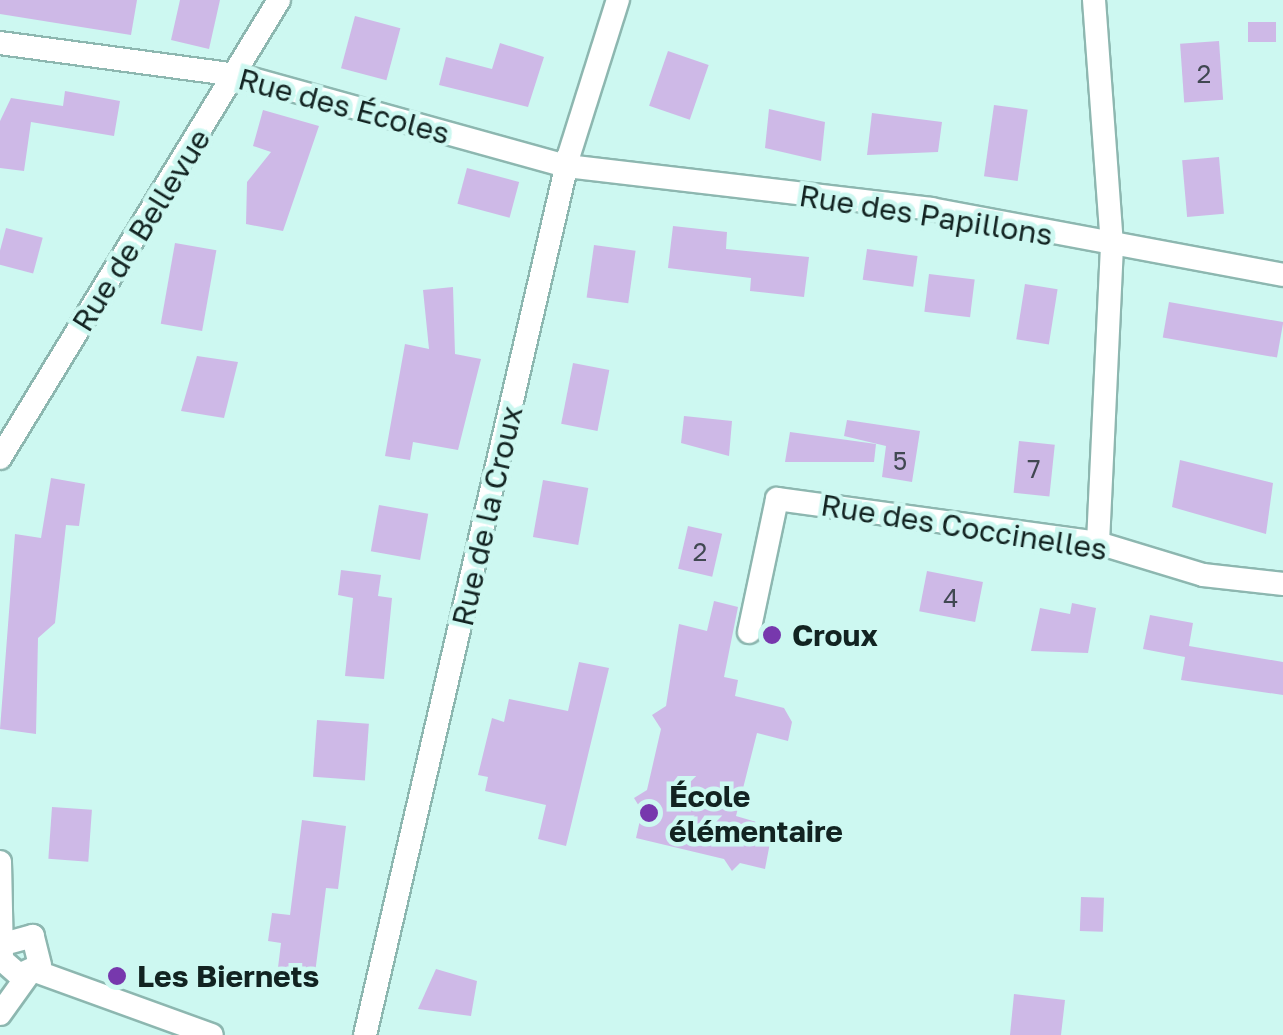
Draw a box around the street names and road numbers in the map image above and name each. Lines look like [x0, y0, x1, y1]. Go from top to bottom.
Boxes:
street label: Rue des Écoles [235, 61, 453, 151]
street label: Rue de Bellevue [64, 122, 218, 338]
street label: Rue des Papillons [797, 177, 1055, 253]
street label: Rue de la Croux [444, 402, 530, 630]
street label: Rue des Coccinelles [818, 487, 1110, 567]

